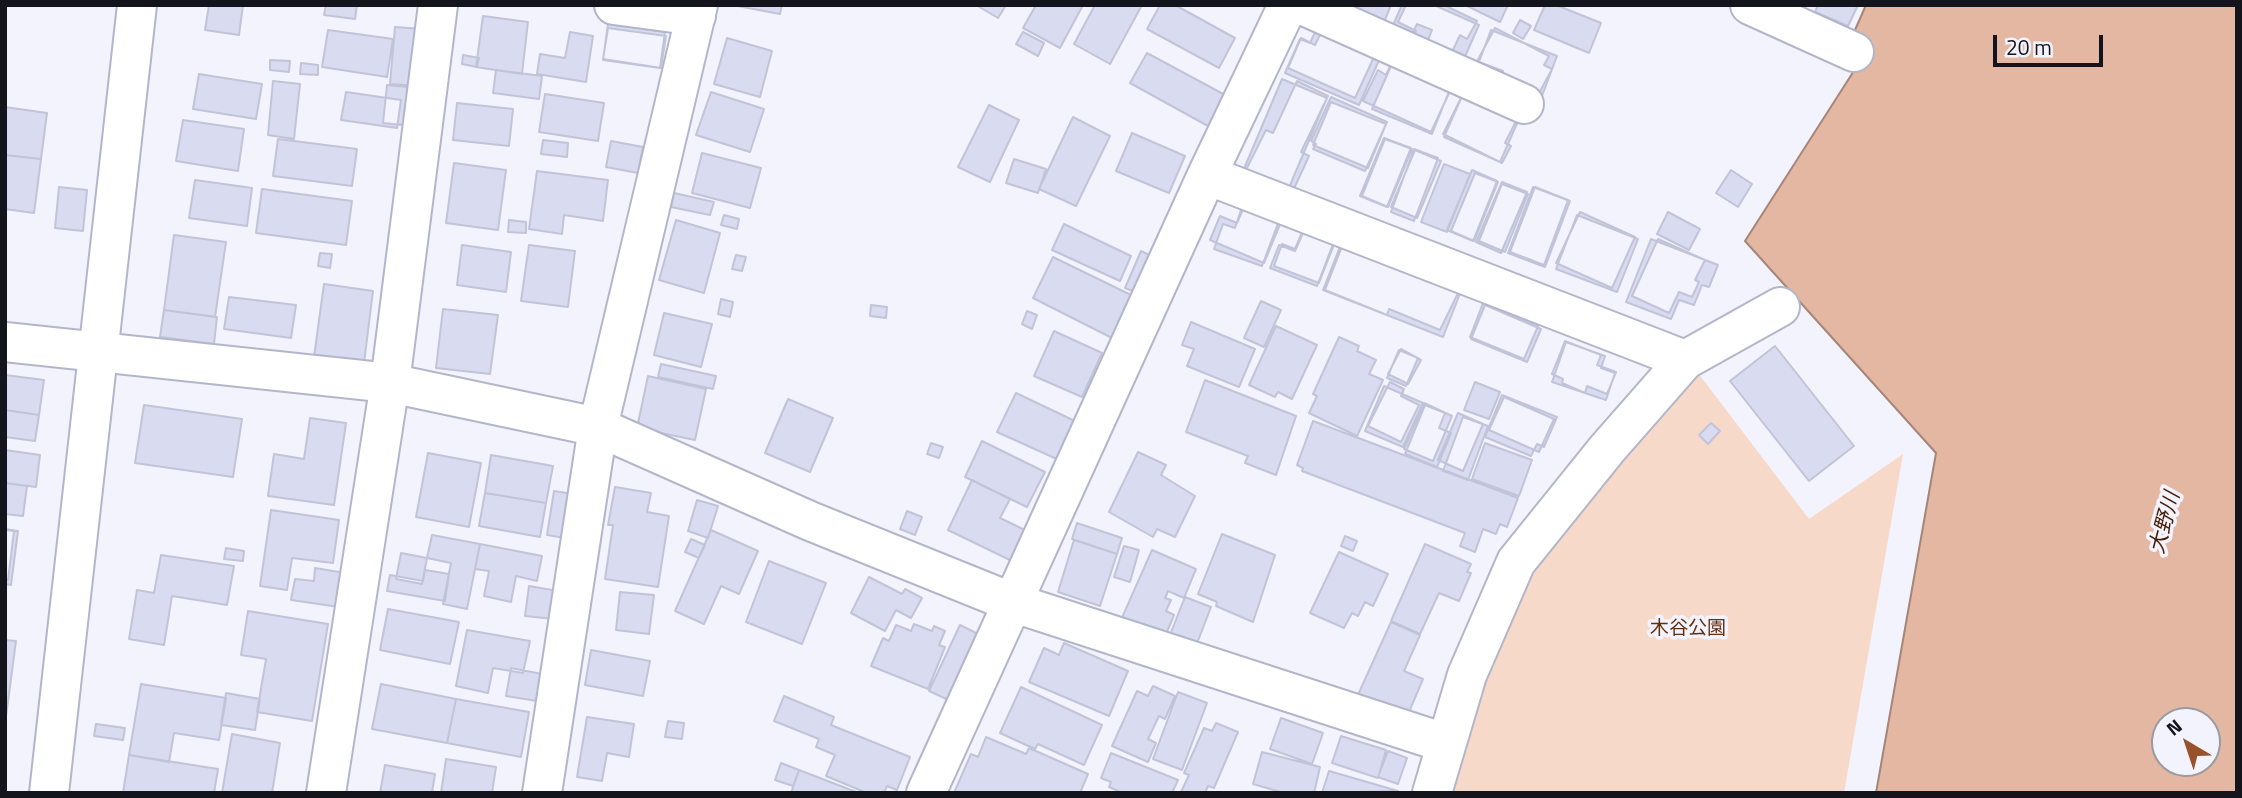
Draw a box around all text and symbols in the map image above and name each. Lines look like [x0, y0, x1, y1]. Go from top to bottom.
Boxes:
scale bar [1997, 21, 2107, 65]
text: 20 m [2006, 31, 2052, 63]
water label: 大野川 [2146, 489, 2186, 557]
park label: 木谷公園 [1650, 618, 1726, 640]
north arrow [2151, 707, 2221, 777]
text: N [2159, 711, 2188, 742]

